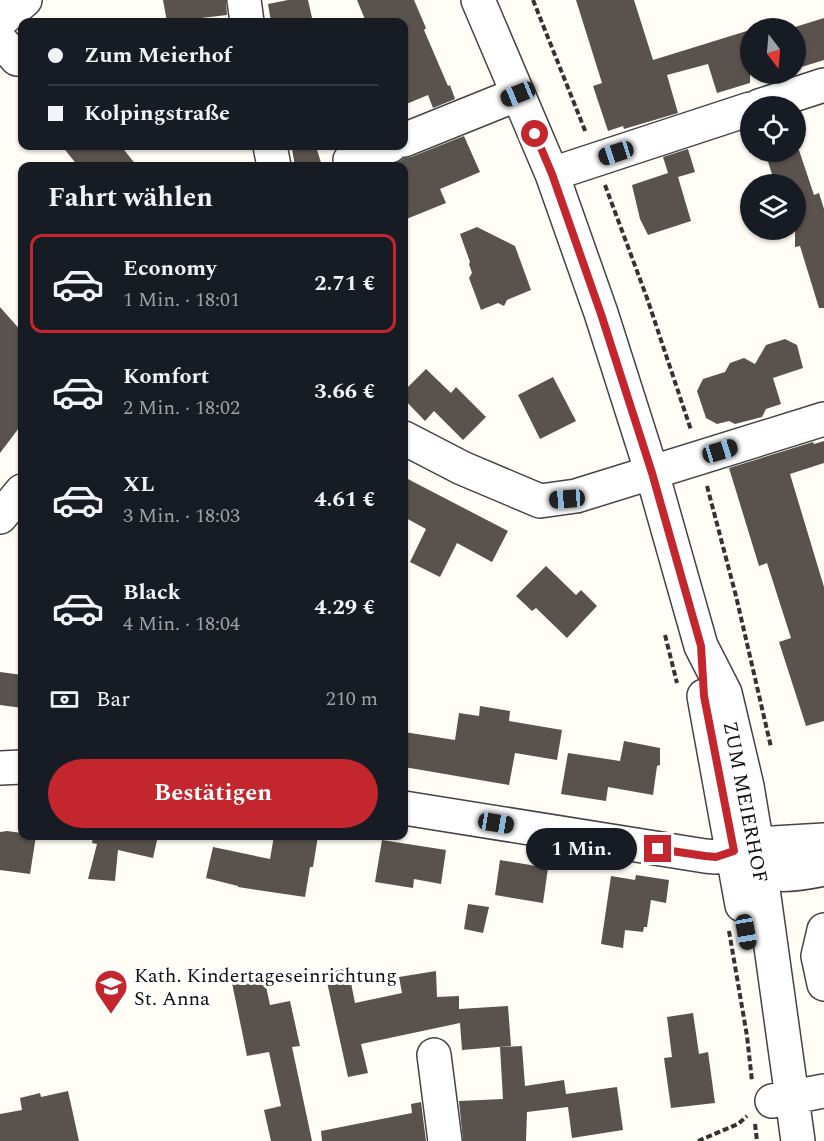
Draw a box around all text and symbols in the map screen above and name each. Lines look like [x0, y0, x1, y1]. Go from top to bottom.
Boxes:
north arrow [740, 18, 806, 84]
map controls [740, 18, 806, 240]
text: Zum Meierhof [84, 39, 232, 72]
car [498, 79, 538, 109]
button: locate [740, 96, 806, 162]
text: Kolpingstraße [84, 97, 230, 130]
route start [521, 120, 548, 147]
car [596, 139, 636, 167]
button: layers [740, 174, 806, 240]
text: Fahrt wählen [48, 177, 213, 219]
text: Economy [123, 252, 216, 285]
icon: car [51, 257, 105, 311]
text: 2.71 € [314, 267, 375, 300]
text: 1 Min. · 18:01 [123, 285, 240, 315]
text: Komfort [123, 360, 209, 393]
icon: car [51, 365, 105, 419]
text: 3.66 € [314, 375, 375, 408]
text: 2 Min. · 18:02 [123, 393, 240, 423]
car [700, 437, 740, 465]
text: XL [123, 468, 154, 501]
icon: car [51, 473, 105, 527]
text: 4.61 € [314, 483, 375, 516]
car [548, 489, 586, 509]
text: 3 Min. · 18:03 [123, 501, 240, 531]
text: Black [123, 576, 181, 609]
icon: car [51, 581, 105, 635]
text: 4.29 € [314, 591, 375, 624]
text: 4 Min. · 18:04 [123, 609, 240, 639]
icon: cash [48, 683, 81, 716]
text: Bar [96, 683, 130, 716]
text: 210 m [326, 684, 378, 714]
street label: ZUM MEIERHOF [715, 719, 775, 886]
button: Bestätigen [48, 759, 378, 828]
car [477, 811, 515, 835]
callout: 1 Min. [526, 828, 637, 870]
text: 1 Min. [551, 834, 612, 864]
route end [644, 835, 671, 862]
car [734, 913, 758, 951]
place label: Kath. Kindertageseinrichtung St. Anna [134, 961, 397, 1014]
school or university icon: Kath. Kindertageseinrichtung St. Anna [93, 968, 129, 1015]

